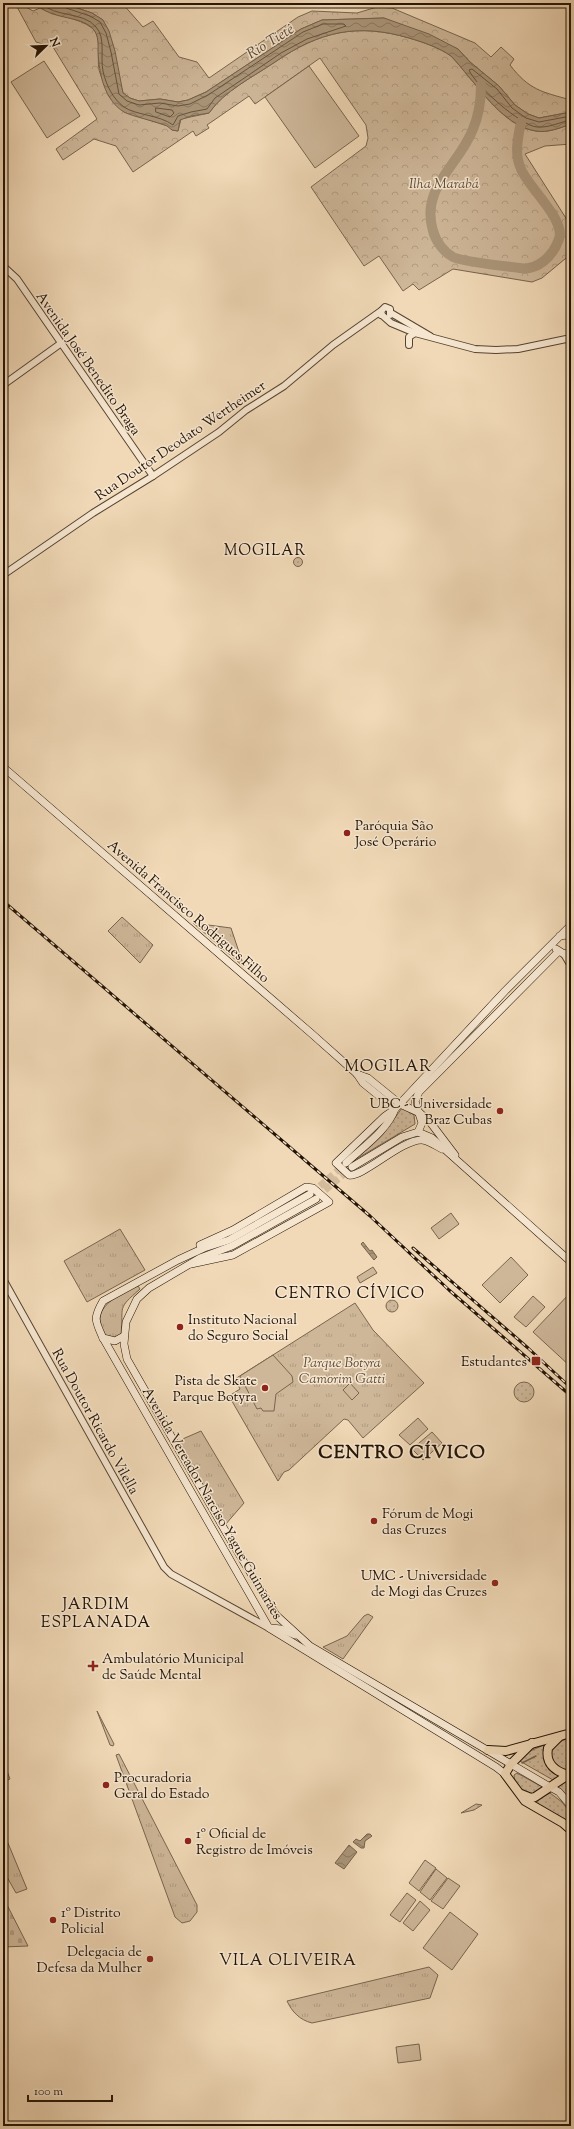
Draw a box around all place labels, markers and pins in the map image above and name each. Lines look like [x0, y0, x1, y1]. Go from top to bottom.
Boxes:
place label: Paróquia São José Operário [354, 817, 437, 853]
marker: Paróquia São José Operário [342, 828, 352, 838]
place label: UBC - Universidade Braz Cubas [370, 1095, 492, 1131]
marker: UBC - Universidade Braz Cubas [495, 1106, 505, 1116]
place label: Instituto Nacional do Seguro Social [188, 1311, 297, 1347]
marker: Instituto Nacional do Seguro Social [175, 1322, 185, 1332]
place label: Estudantes [461, 1353, 527, 1373]
marker: Estudantes [530, 1355, 542, 1367]
place label: Pista de Skate Parque Botyra [173, 1372, 258, 1408]
marker: Pista de Skate Parque Botyra [260, 1383, 270, 1393]
place label: Fórum de Mogi das Cruzes [382, 1505, 473, 1541]
marker: Fórum de Mogi das Cruzes [369, 1516, 379, 1526]
place label: UMC - Universidade de Mogi das Cruzes [361, 1567, 487, 1603]
marker: UMC - Universidade de Mogi das Cruzes [490, 1578, 500, 1588]
place label: Ambulatório Municipal de Saúde Mental [102, 1650, 244, 1686]
marker: Ambulatório Municipal de Saúde Mental [87, 1660, 99, 1672]
place label: Procuradoria Geral do Estado [114, 1769, 210, 1805]
marker: Procuradoria Geral do Estado [101, 1780, 111, 1790]
place label: 1º Oficial de Registro de Imóveis [196, 1825, 313, 1861]
marker: 1º Oficial de Registro de Imóveis [183, 1836, 193, 1846]
place label: 1º Distrito Policial [61, 1904, 121, 1940]
marker: 1º Distrito Policial [48, 1915, 58, 1925]
place label: Delegacia de Defesa da Mulher [37, 1943, 143, 1979]
marker: Delegacia de Defesa da Mulher [145, 1954, 155, 1964]

